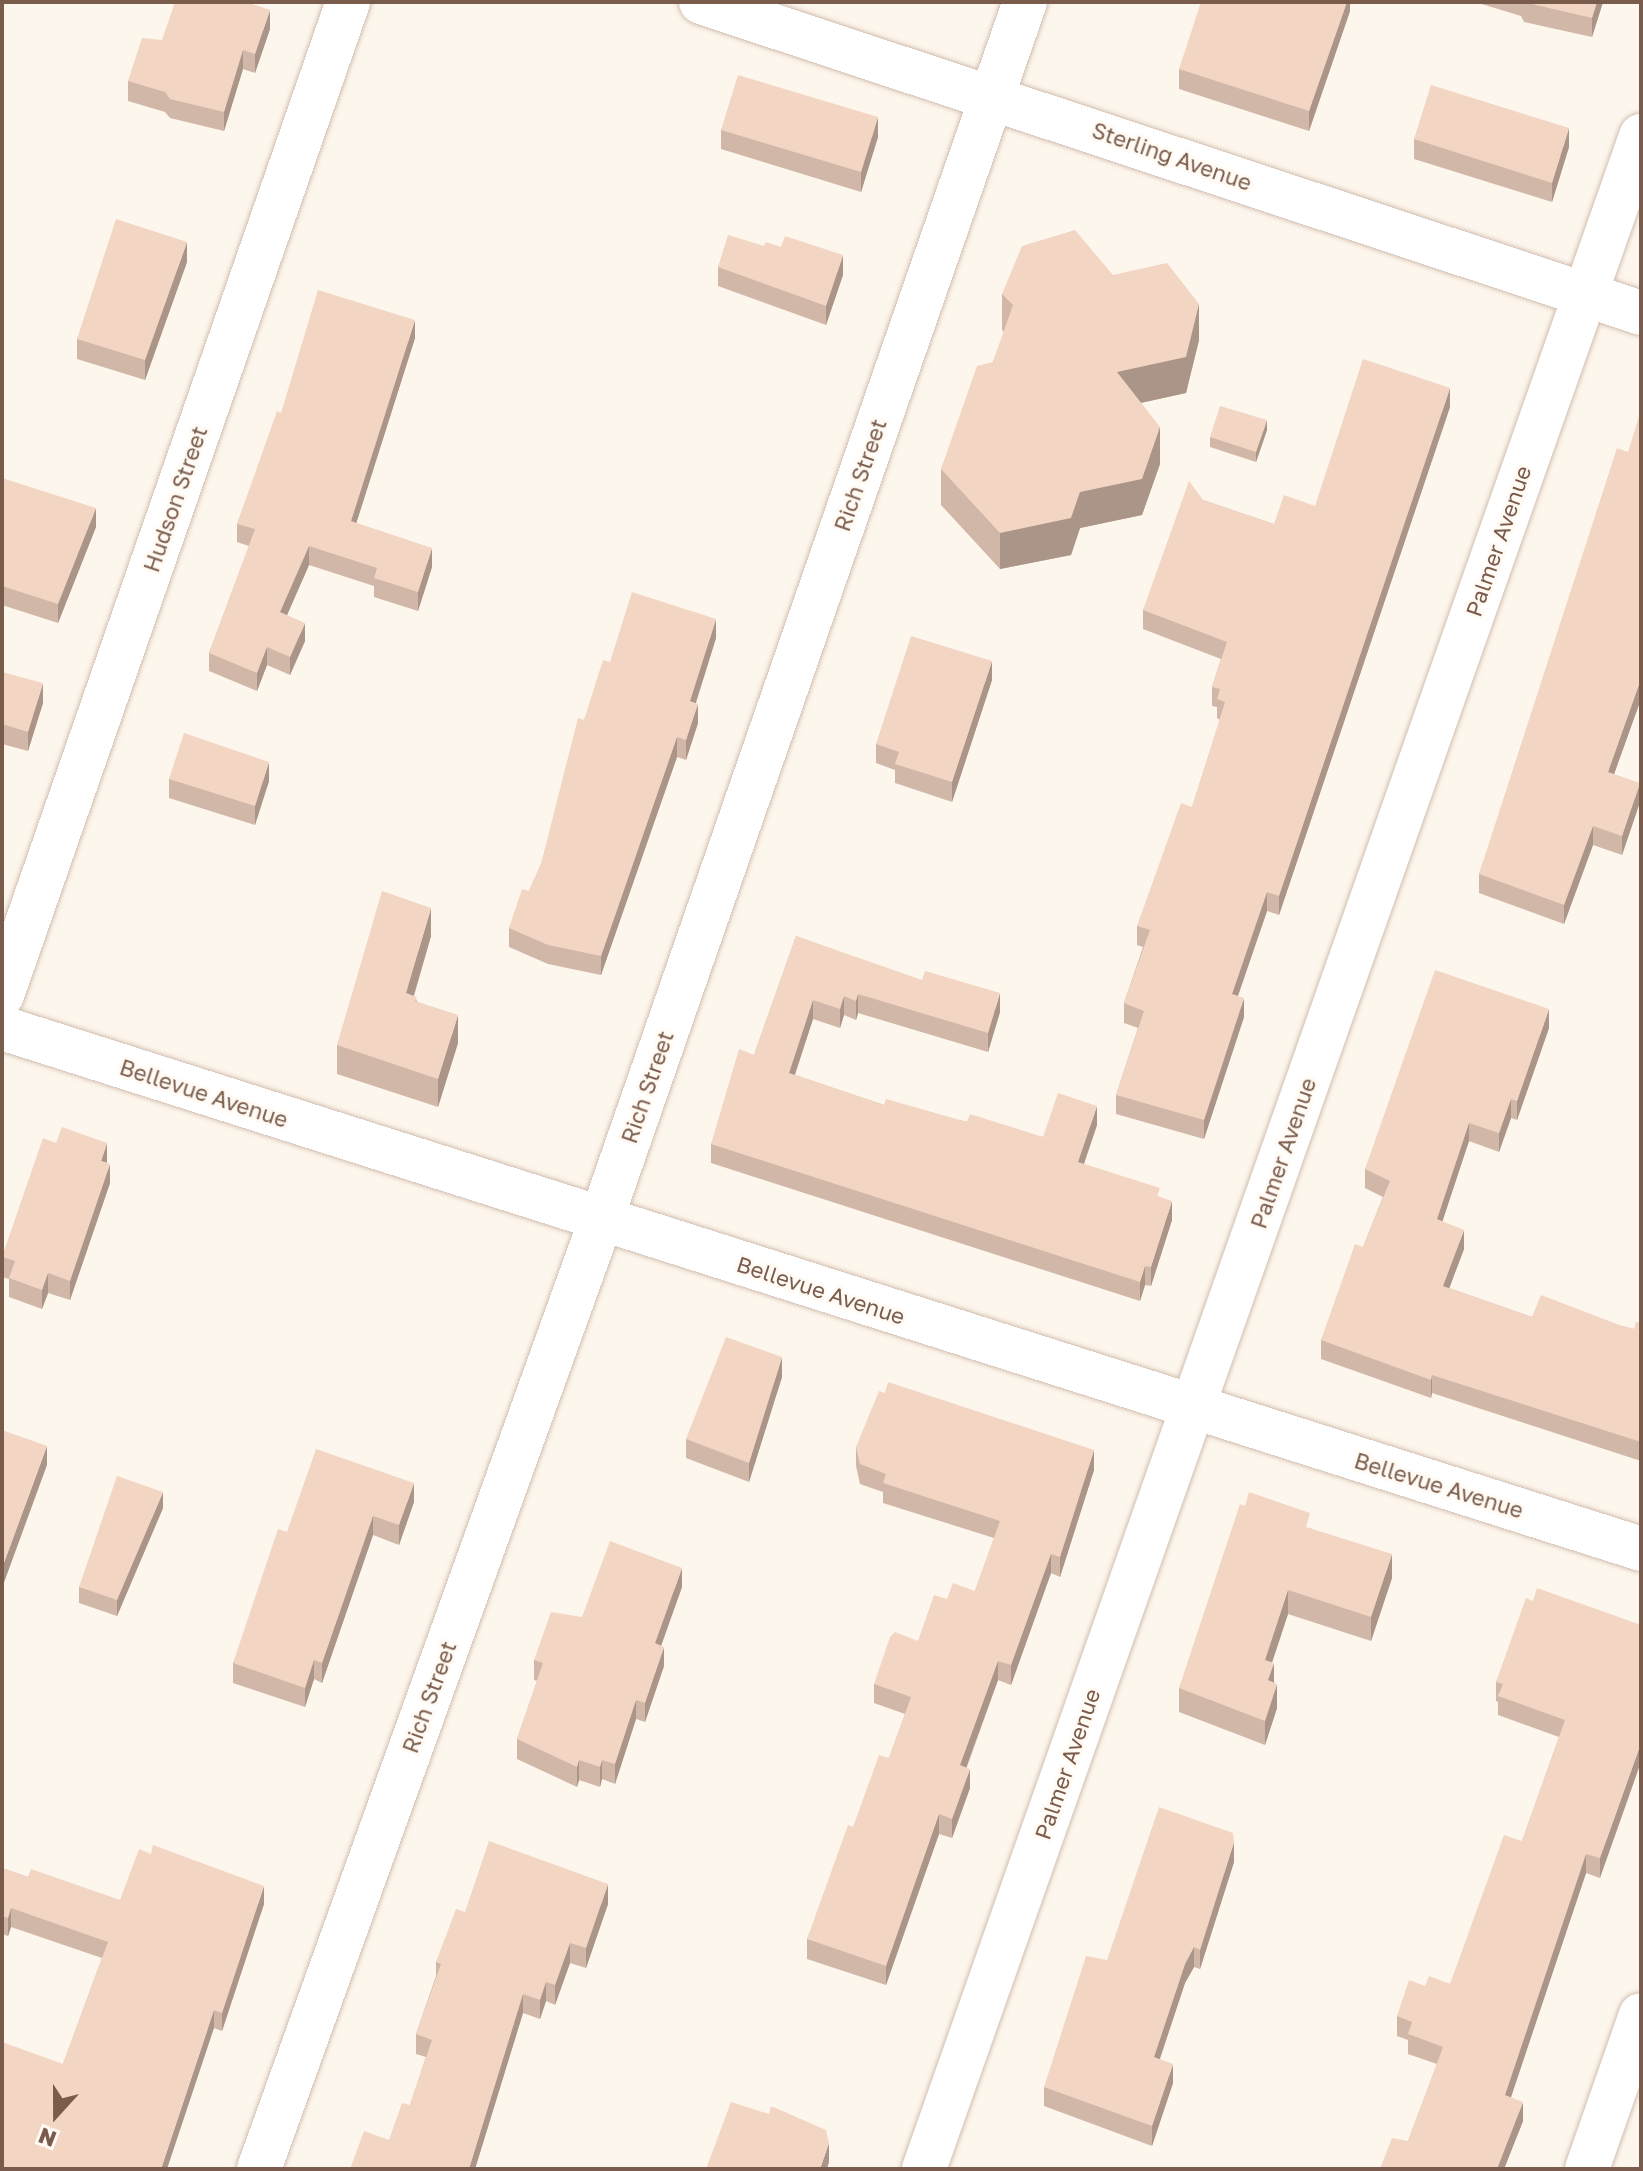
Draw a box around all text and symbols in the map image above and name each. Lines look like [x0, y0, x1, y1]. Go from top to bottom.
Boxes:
street label: Sterling Avenue [1089, 116, 1255, 196]
street label: Rich Street [828, 415, 892, 535]
street label: Hudson Street [138, 423, 212, 575]
street label: Palmer Avenue [1460, 462, 1536, 620]
street label: Rich Street [615, 1027, 679, 1147]
street label: Bellevue Avenue [117, 1053, 291, 1133]
street label: Palmer Avenue [1245, 1074, 1321, 1232]
street label: Bellevue Avenue [734, 1250, 908, 1330]
street label: Bellevue Avenue [1351, 1447, 1527, 1523]
street label: Rich Street [397, 1638, 461, 1756]
street label: Palmer Avenue [1029, 1685, 1105, 1843]
north arrow [16, 2075, 96, 2155]
text: N [35, 2122, 60, 2153]

